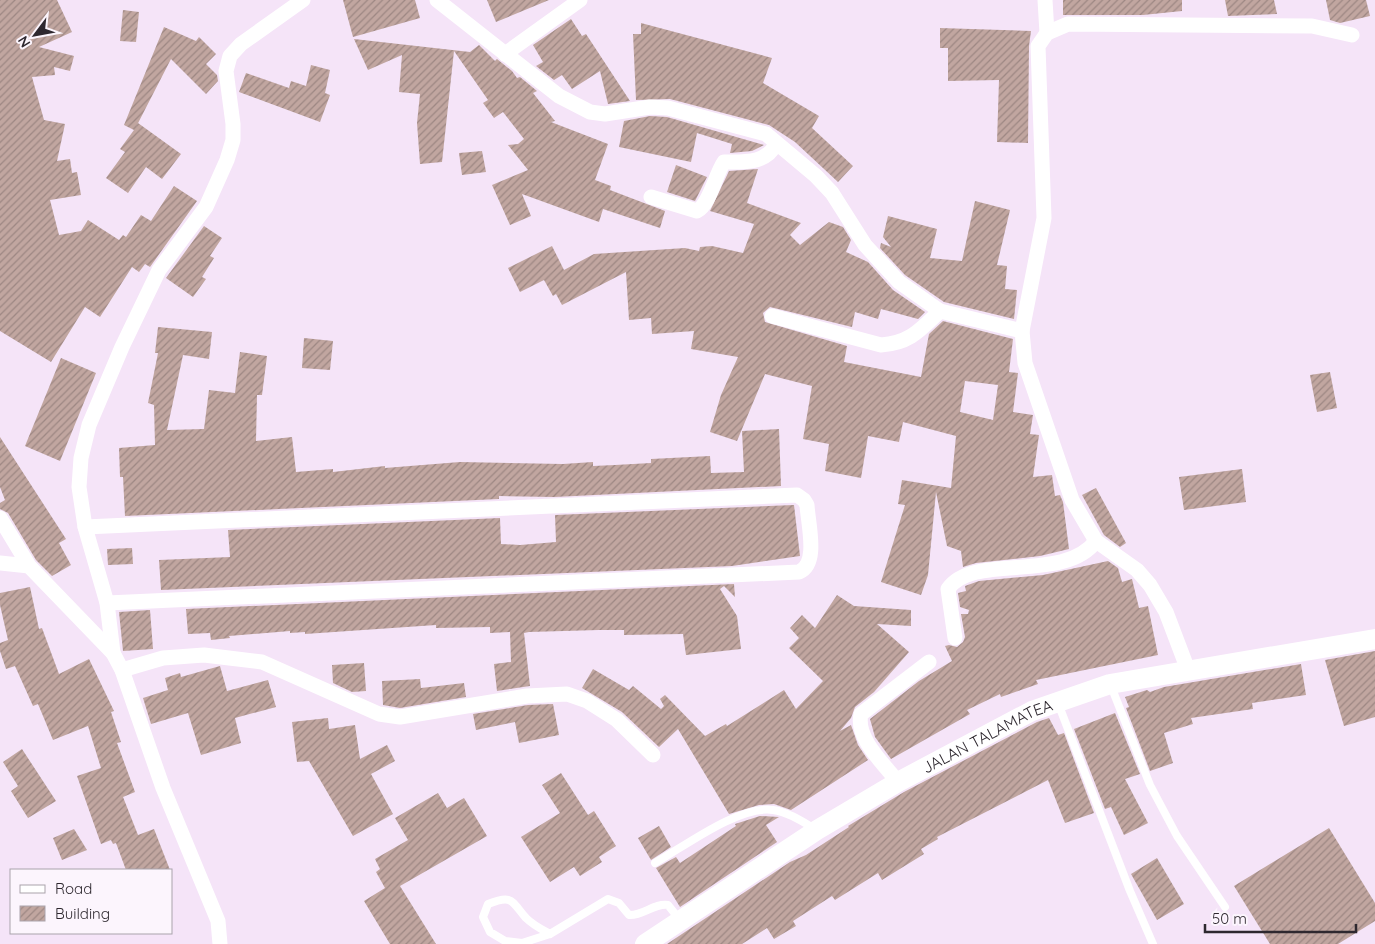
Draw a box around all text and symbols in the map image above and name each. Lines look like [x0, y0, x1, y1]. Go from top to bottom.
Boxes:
north arrow [10, 10, 60, 60]
text: N [14, 33, 34, 51]
street label: JALAN TALAMATEA [918, 695, 1055, 778]
legend [10, 869, 172, 934]
text: Road [55, 879, 92, 898]
scale bar [1205, 902, 1356, 934]
text: Building [55, 904, 110, 923]
text: 50 m [1212, 909, 1247, 928]

